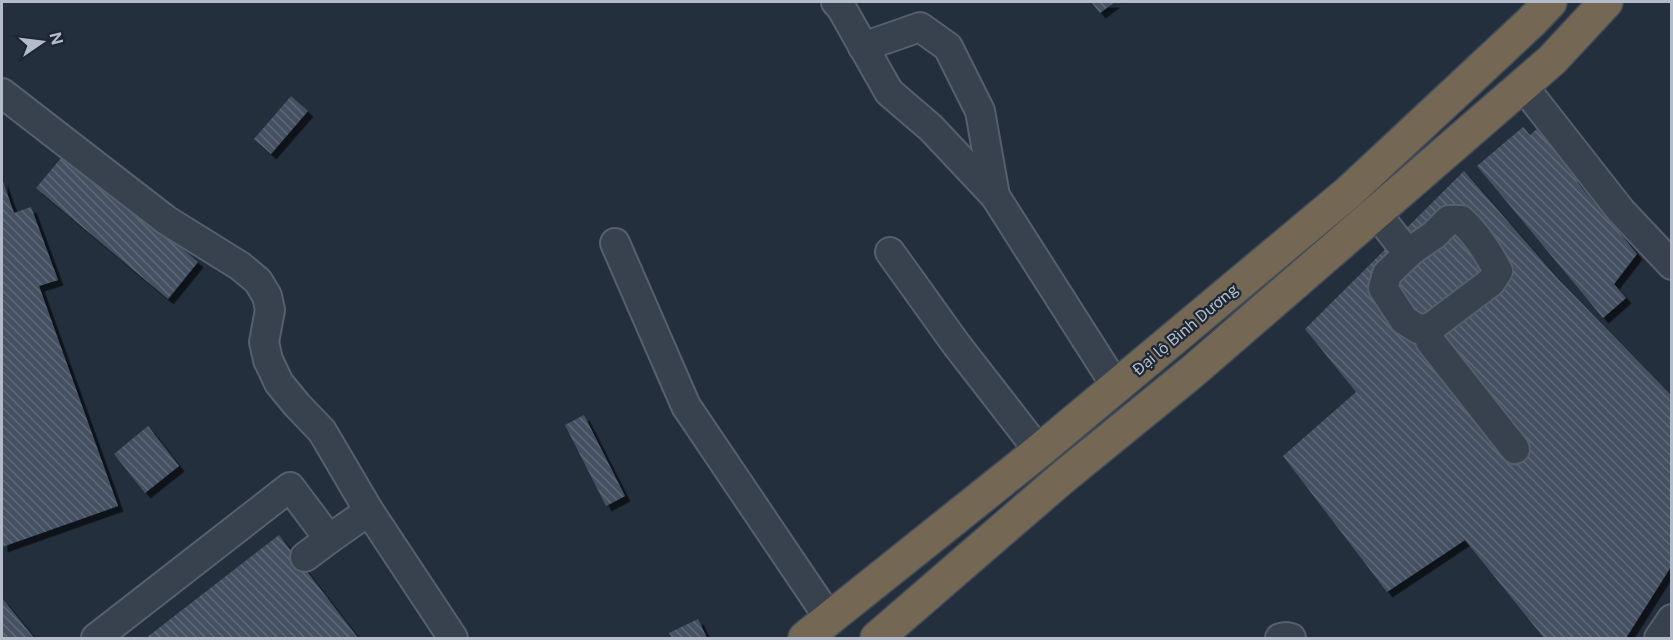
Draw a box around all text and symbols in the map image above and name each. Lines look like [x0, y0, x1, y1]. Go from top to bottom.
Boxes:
north arrow [12, 12, 72, 72]
text: N [45, 30, 67, 47]
street label: Đại lộ Bình Dương [1129, 280, 1242, 379]

